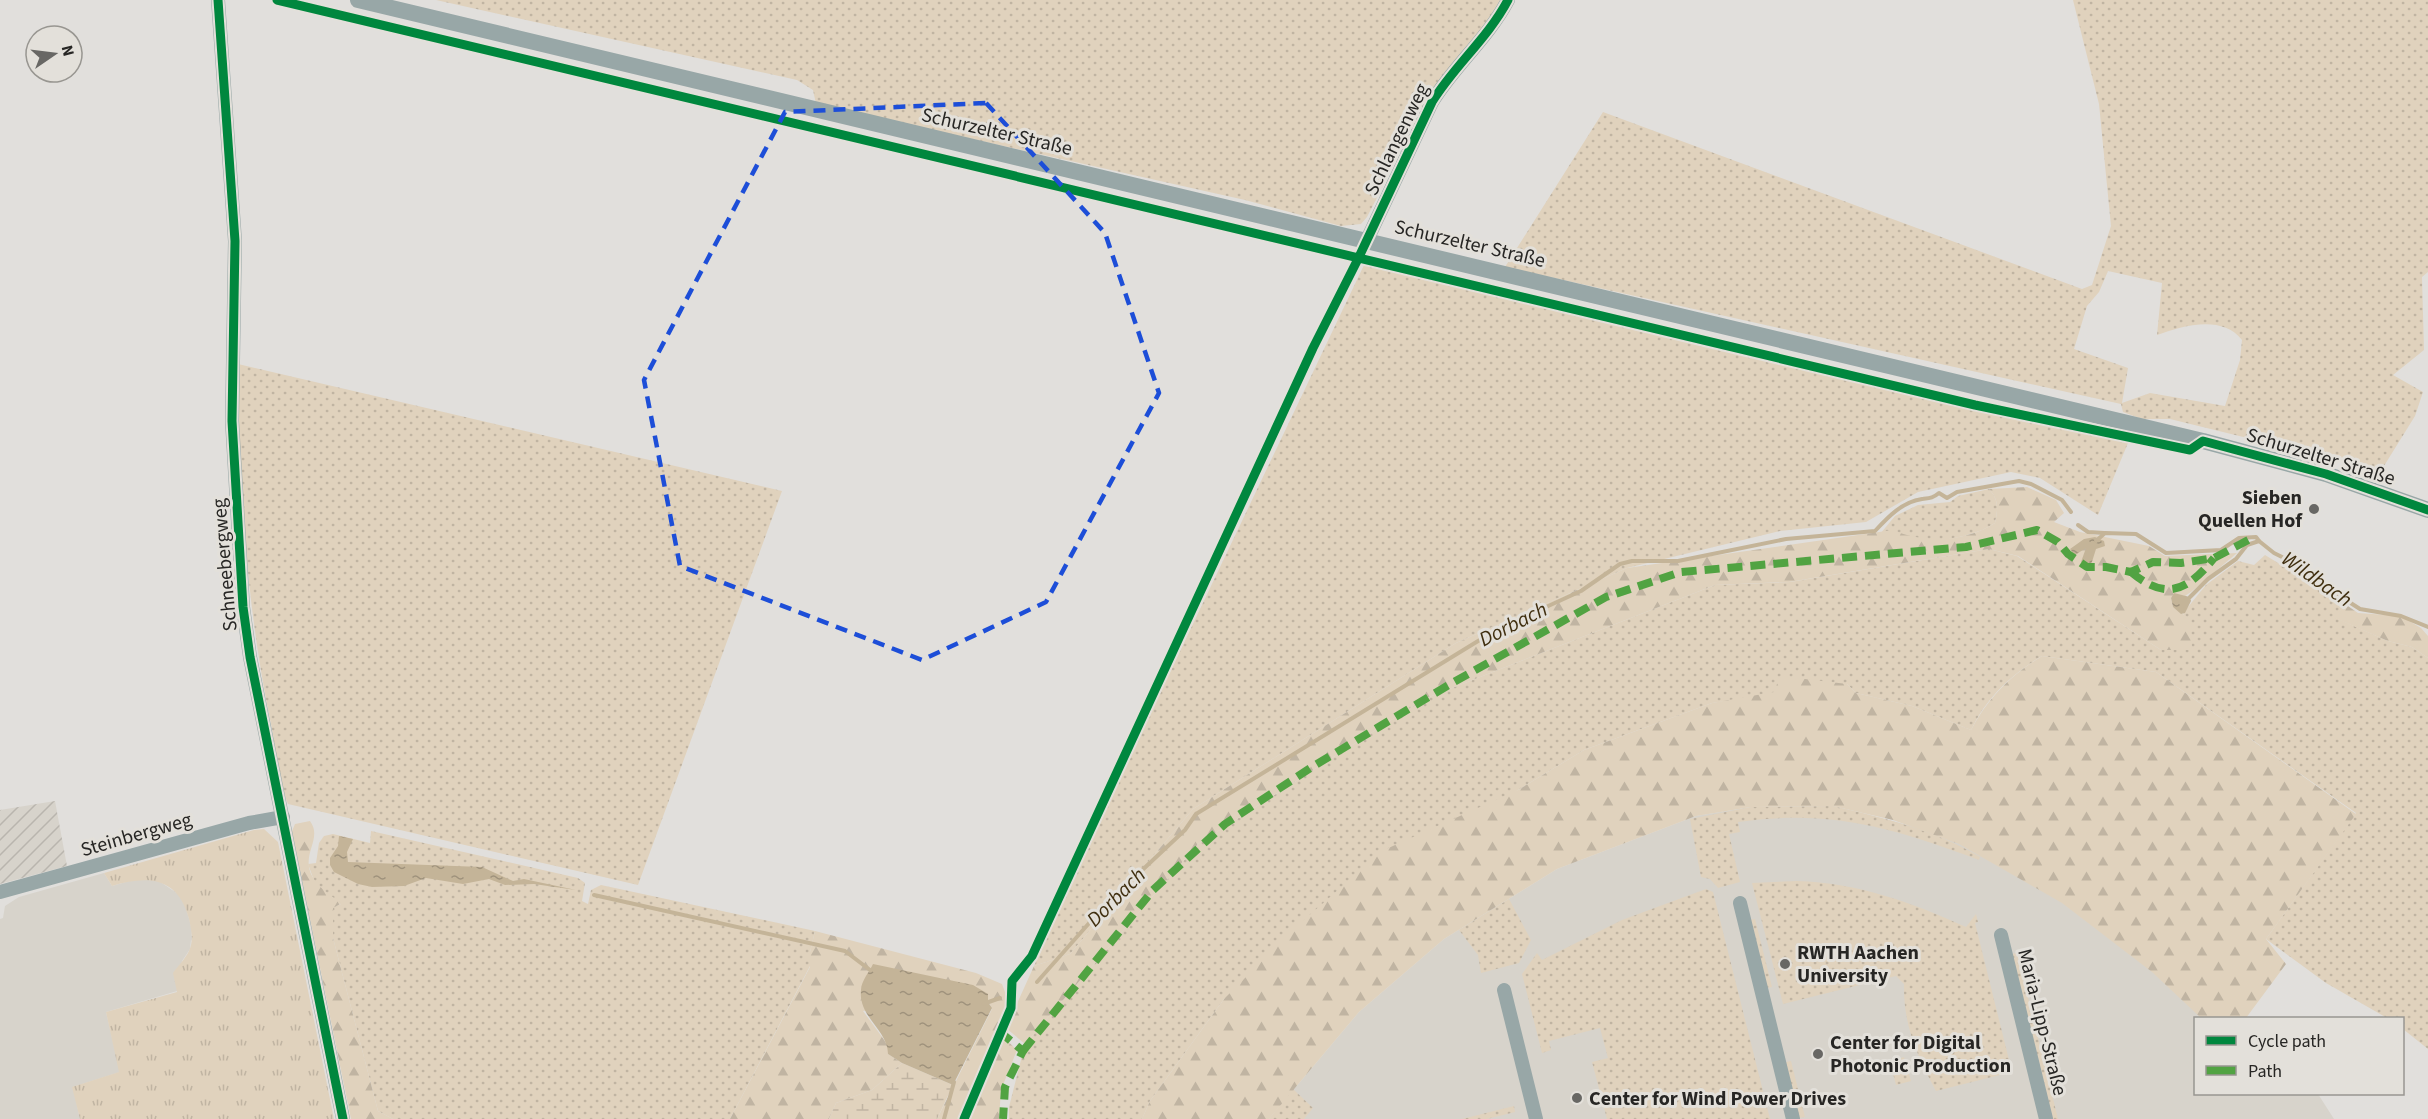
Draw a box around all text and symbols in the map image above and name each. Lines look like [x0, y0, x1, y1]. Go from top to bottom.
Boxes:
north arrow [24, 24, 84, 84]
text: N [56, 43, 80, 58]
street label: Schlangenweg [1358, 79, 1436, 200]
street label: Schurzelter Straße [919, 101, 1075, 163]
street label: Schurzelter Straße [1392, 213, 1548, 275]
street label: Schurzelter Straße [2243, 421, 2399, 493]
place label: Sieben Quellen Hof [2198, 484, 2303, 535]
street label: Schneebergweg [205, 497, 245, 633]
marker: Sieben Quellen Hof [2307, 502, 2321, 516]
water label: Wildbach [2276, 544, 2358, 614]
water label: Dorbach [1474, 594, 1552, 654]
street label: Steinbergweg [77, 806, 195, 864]
water label: Dorbach [1080, 861, 1152, 933]
place label: RWTH Aachen University [1797, 939, 1919, 990]
street label: Maria-Lipp-Straße [2010, 946, 2074, 1099]
marker: RWTH Aachen University [1778, 957, 1792, 971]
legend [2194, 1017, 2404, 1095]
place label: Center for Digital Photonic Production [1830, 1029, 2011, 1080]
text: Cycle path [2248, 1029, 2326, 1054]
marker: Center for Digital Photonic Production [1811, 1047, 1825, 1061]
text: Path [2248, 1059, 2282, 1084]
place label: Center for Wind Power Drives [1589, 1085, 1846, 1113]
marker: Center for Wind Power Drives [1570, 1091, 1584, 1105]

